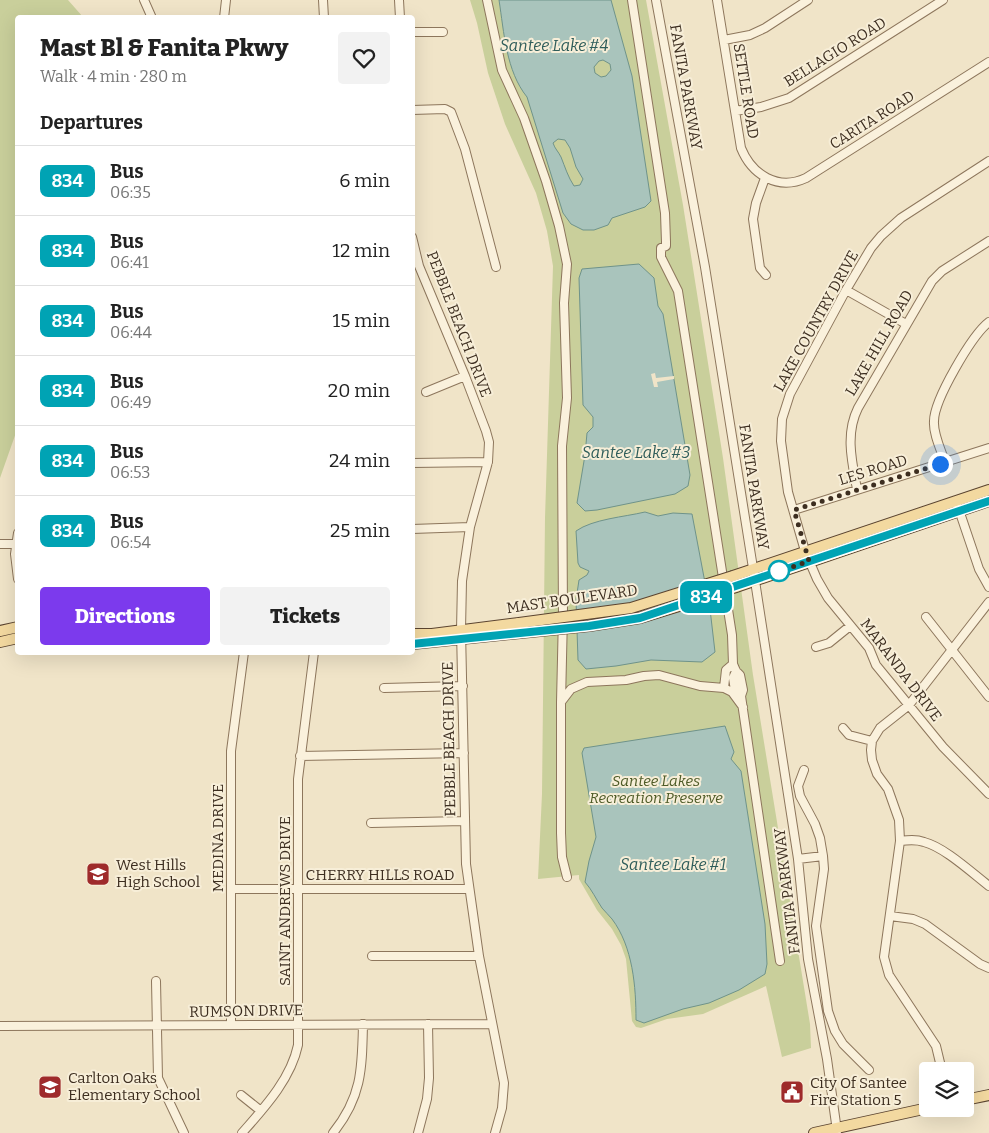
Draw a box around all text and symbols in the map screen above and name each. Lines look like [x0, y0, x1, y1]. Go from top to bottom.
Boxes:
street label: BELLAGIO ROAD [781, 13, 889, 91]
street label: FANITA PARKWAY [666, 23, 706, 151]
button: heart [338, 32, 390, 84]
text: Mast Bl & Fanita Pkwy [40, 34, 288, 62]
water label: Santee Lake #4 [500, 36, 608, 55]
street label: SETTLE ROAD [730, 42, 762, 140]
text: Walk · 4 min · 280 m [40, 67, 187, 86]
street label: CARITA ROAD [826, 87, 918, 153]
text: Departures [40, 111, 143, 134]
text: Bus [110, 160, 144, 183]
text: 6 min [339, 169, 390, 192]
text: 834 [52, 170, 83, 192]
text: 06:35 [110, 183, 151, 202]
text: Bus [110, 230, 144, 253]
text: 12 min [332, 239, 390, 262]
text: 834 [52, 240, 83, 262]
street label: LAKE COUNTRY DRIVE [770, 247, 862, 395]
street label: PEBBLE BEACH DRIVE [423, 248, 495, 400]
text: 06:41 [110, 253, 149, 272]
street label: LAKE HILL ROAD [841, 287, 917, 399]
text: Bus [110, 300, 144, 323]
text: 15 min [333, 309, 390, 332]
text: 834 [52, 310, 83, 332]
text: 06:44 [110, 323, 152, 342]
text: Bus [110, 370, 144, 393]
text: 20 min [328, 379, 390, 402]
text: 834 [52, 380, 83, 402]
text: 06:49 [110, 393, 152, 412]
street label: FANITA PARKWAY [735, 423, 773, 552]
text: Bus [110, 440, 144, 463]
water label: Santee Lake #3 [582, 443, 690, 462]
text: 24 min [329, 449, 390, 472]
text: 834 [52, 450, 83, 472]
street label: LES ROAD [836, 451, 910, 489]
your location [928, 452, 953, 477]
text: 06:53 [110, 463, 150, 482]
text: Bus [110, 510, 144, 533]
text: 25 min [330, 519, 390, 542]
text: 834 [52, 520, 83, 542]
text: 06:54 [110, 533, 151, 552]
unlabelled marker [768, 560, 790, 582]
street label: MAST BOULEVARD [505, 581, 639, 617]
line badge: 834 [677, 581, 735, 613]
text: 834 [690, 586, 722, 608]
button: Directions [40, 587, 210, 645]
button: Tickets [220, 587, 390, 645]
street label: MARANDA DRIVE [857, 615, 945, 725]
street label: PEBBLE BEACH DRIVE [439, 661, 459, 817]
park label: Santee Lakes Recreation Preserve [589, 772, 723, 807]
street label: MEDINA DRIVE [209, 784, 227, 892]
street label: SAINT ANDREWS DRIVE [276, 816, 294, 986]
street label: FANITA PARKWAY [770, 826, 804, 955]
water label: Santee Lake #1 [620, 855, 726, 874]
place label: West Hills High School [116, 856, 200, 891]
school or university icon: West Hills High School [85, 861, 111, 887]
street label: CHERRY HILLS ROAD [306, 866, 454, 884]
street label: RUMSON DRIVE [189, 1001, 303, 1021]
map controls [919, 1062, 974, 1117]
button: layers [919, 1062, 974, 1117]
place label: Carlton Oaks Elementary School [68, 1069, 200, 1104]
school or university icon: Carlton Oaks Elementary School [37, 1074, 63, 1100]
place label: City Of Santee Fire Station 5 [810, 1074, 907, 1109]
public building icon: City Of Santee Fire Station 5 [779, 1079, 805, 1105]

